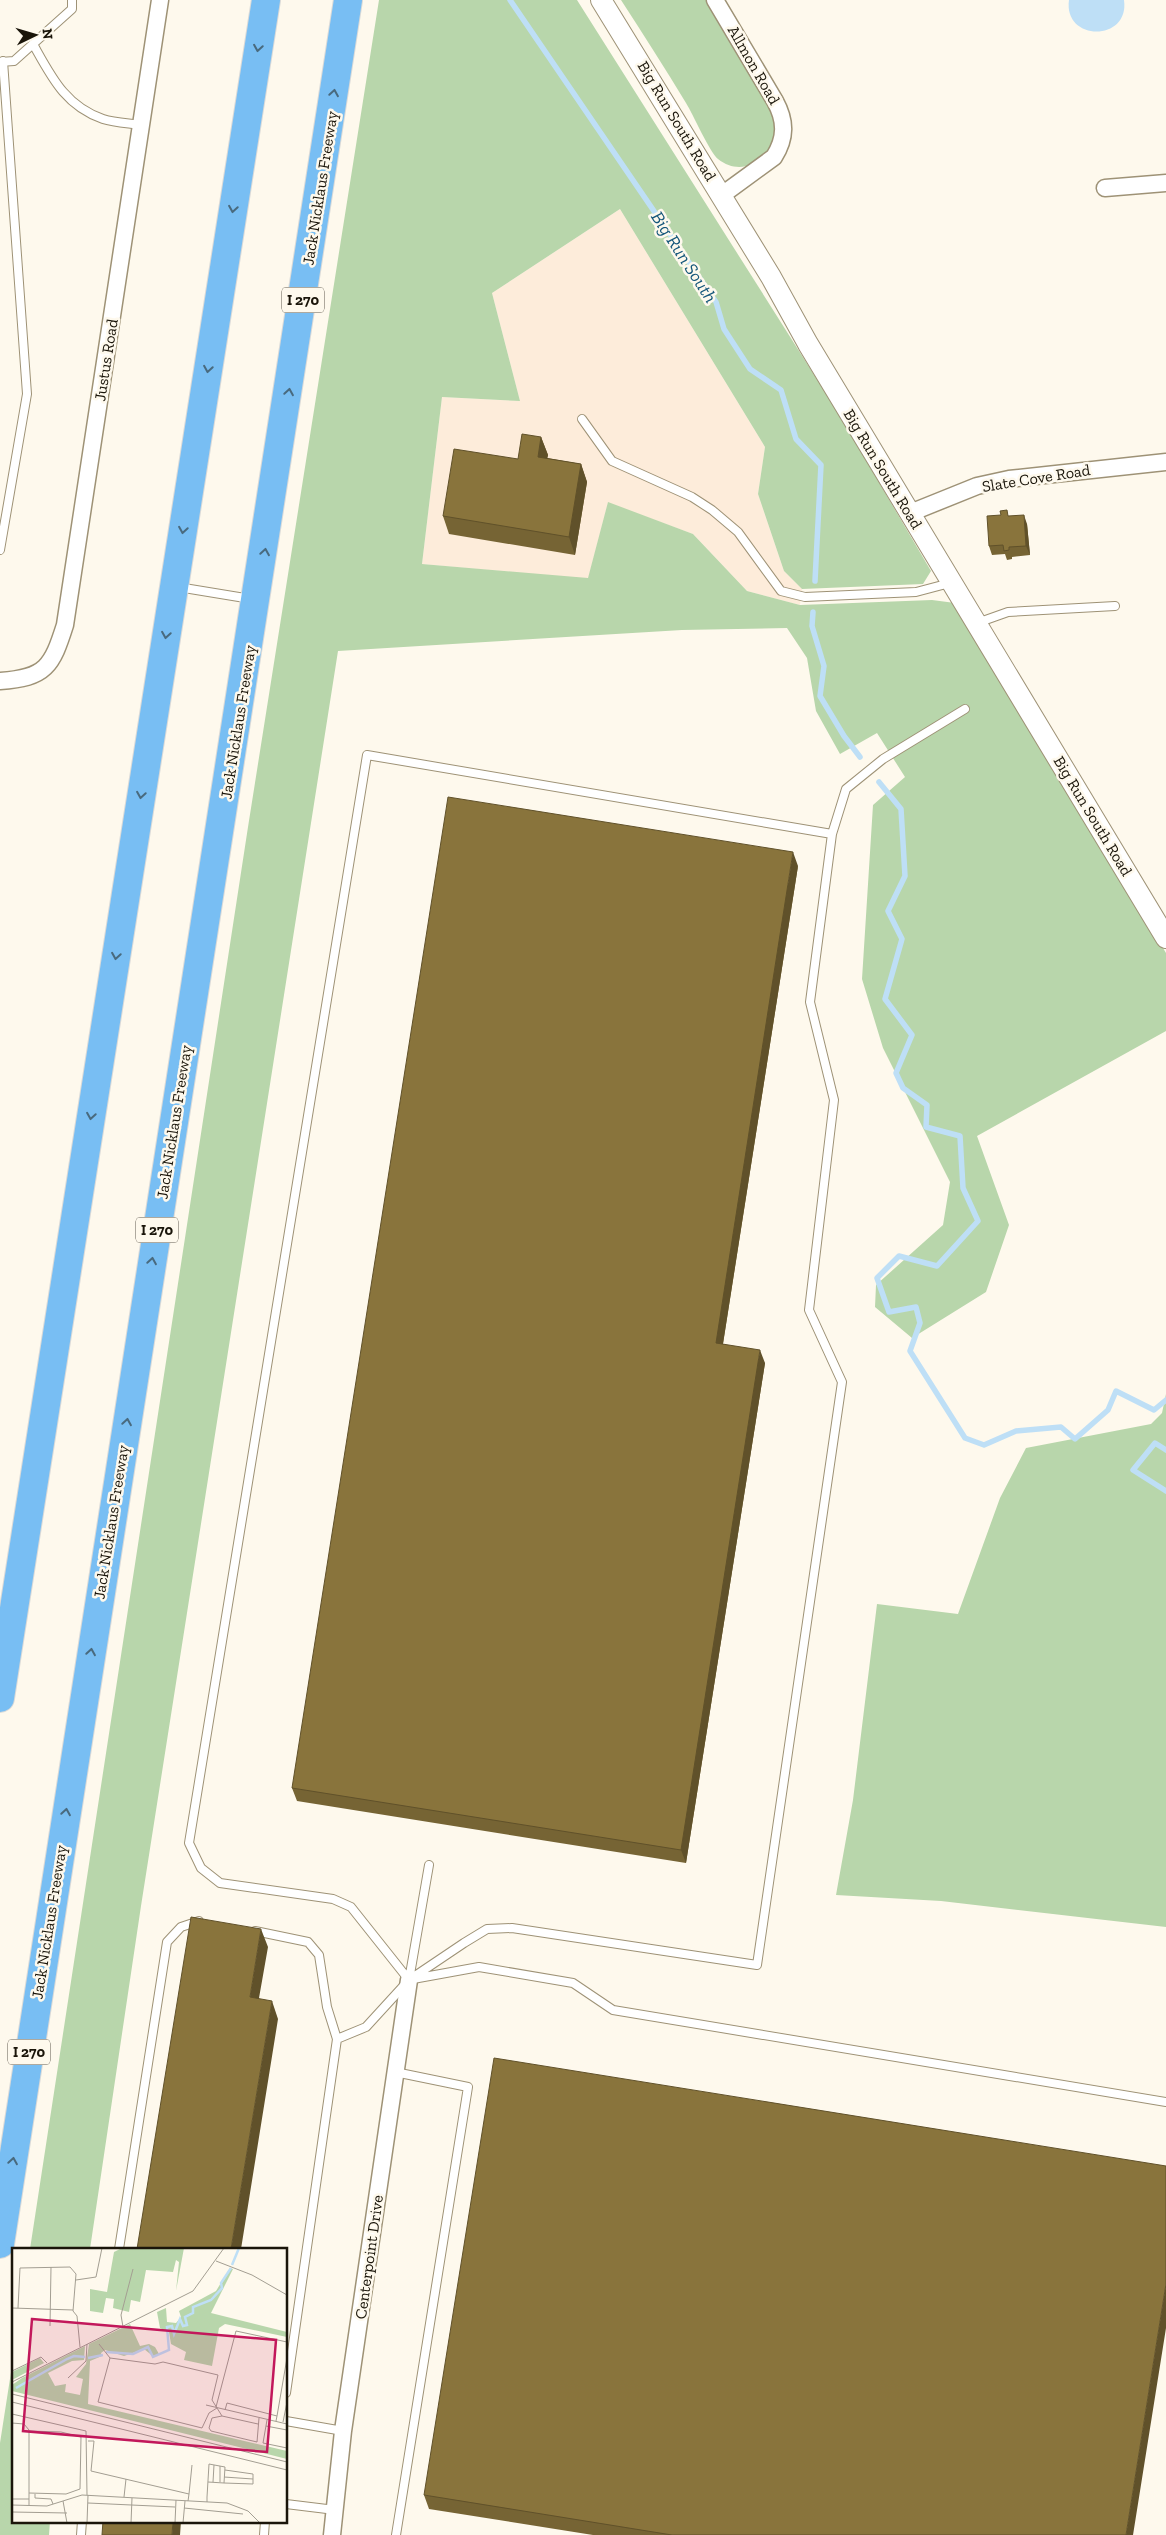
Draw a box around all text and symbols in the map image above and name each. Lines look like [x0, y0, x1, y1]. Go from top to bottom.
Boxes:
north arrow [10, 10, 60, 60]
street label: Allmon Road [724, 22, 784, 108]
text: N [39, 28, 56, 40]
one-way arrow [253, 45, 264, 53]
street label: Big Run South Road [634, 58, 720, 185]
one-way arrow [329, 88, 339, 97]
street label: Jack Nicklaus Freeway [298, 109, 342, 266]
one-way arrow [229, 204, 239, 213]
water label: Big Run South [646, 207, 722, 307]
road number: I 270 [282, 288, 324, 312]
street label: Justus Road [90, 317, 122, 402]
one-way arrow [203, 366, 214, 374]
one-way arrow [284, 387, 294, 396]
street label: Big Run South Road [840, 406, 926, 533]
street label: Slate Cove Road [981, 460, 1092, 496]
one-way arrow [178, 525, 188, 534]
one-way arrow [259, 548, 269, 557]
one-way arrow [162, 630, 172, 639]
street label: Jack Nicklaus Freeway [216, 643, 260, 800]
street label: Big Run South Road [1050, 753, 1136, 880]
one-way arrow [137, 791, 147, 800]
one-way arrow [112, 951, 122, 960]
street label: Jack Nicklaus Freeway [152, 1043, 196, 1200]
one-way arrow [87, 1112, 97, 1121]
road number: I 270 [136, 1218, 178, 1242]
one-way arrow [147, 1257, 157, 1266]
one-way arrow [122, 1418, 132, 1426]
street label: Jack Nicklaus Freeway [89, 1443, 133, 1600]
one-way arrow [85, 1647, 96, 1655]
one-way arrow [60, 1808, 70, 1816]
street label: Jack Nicklaus Freeway [27, 1843, 71, 2000]
road number: I 270 [8, 2040, 50, 2064]
one-way arrow [7, 2157, 17, 2166]
street label: Centerpoint Drive [351, 2194, 387, 2320]
inset map [12, 2248, 288, 2522]

